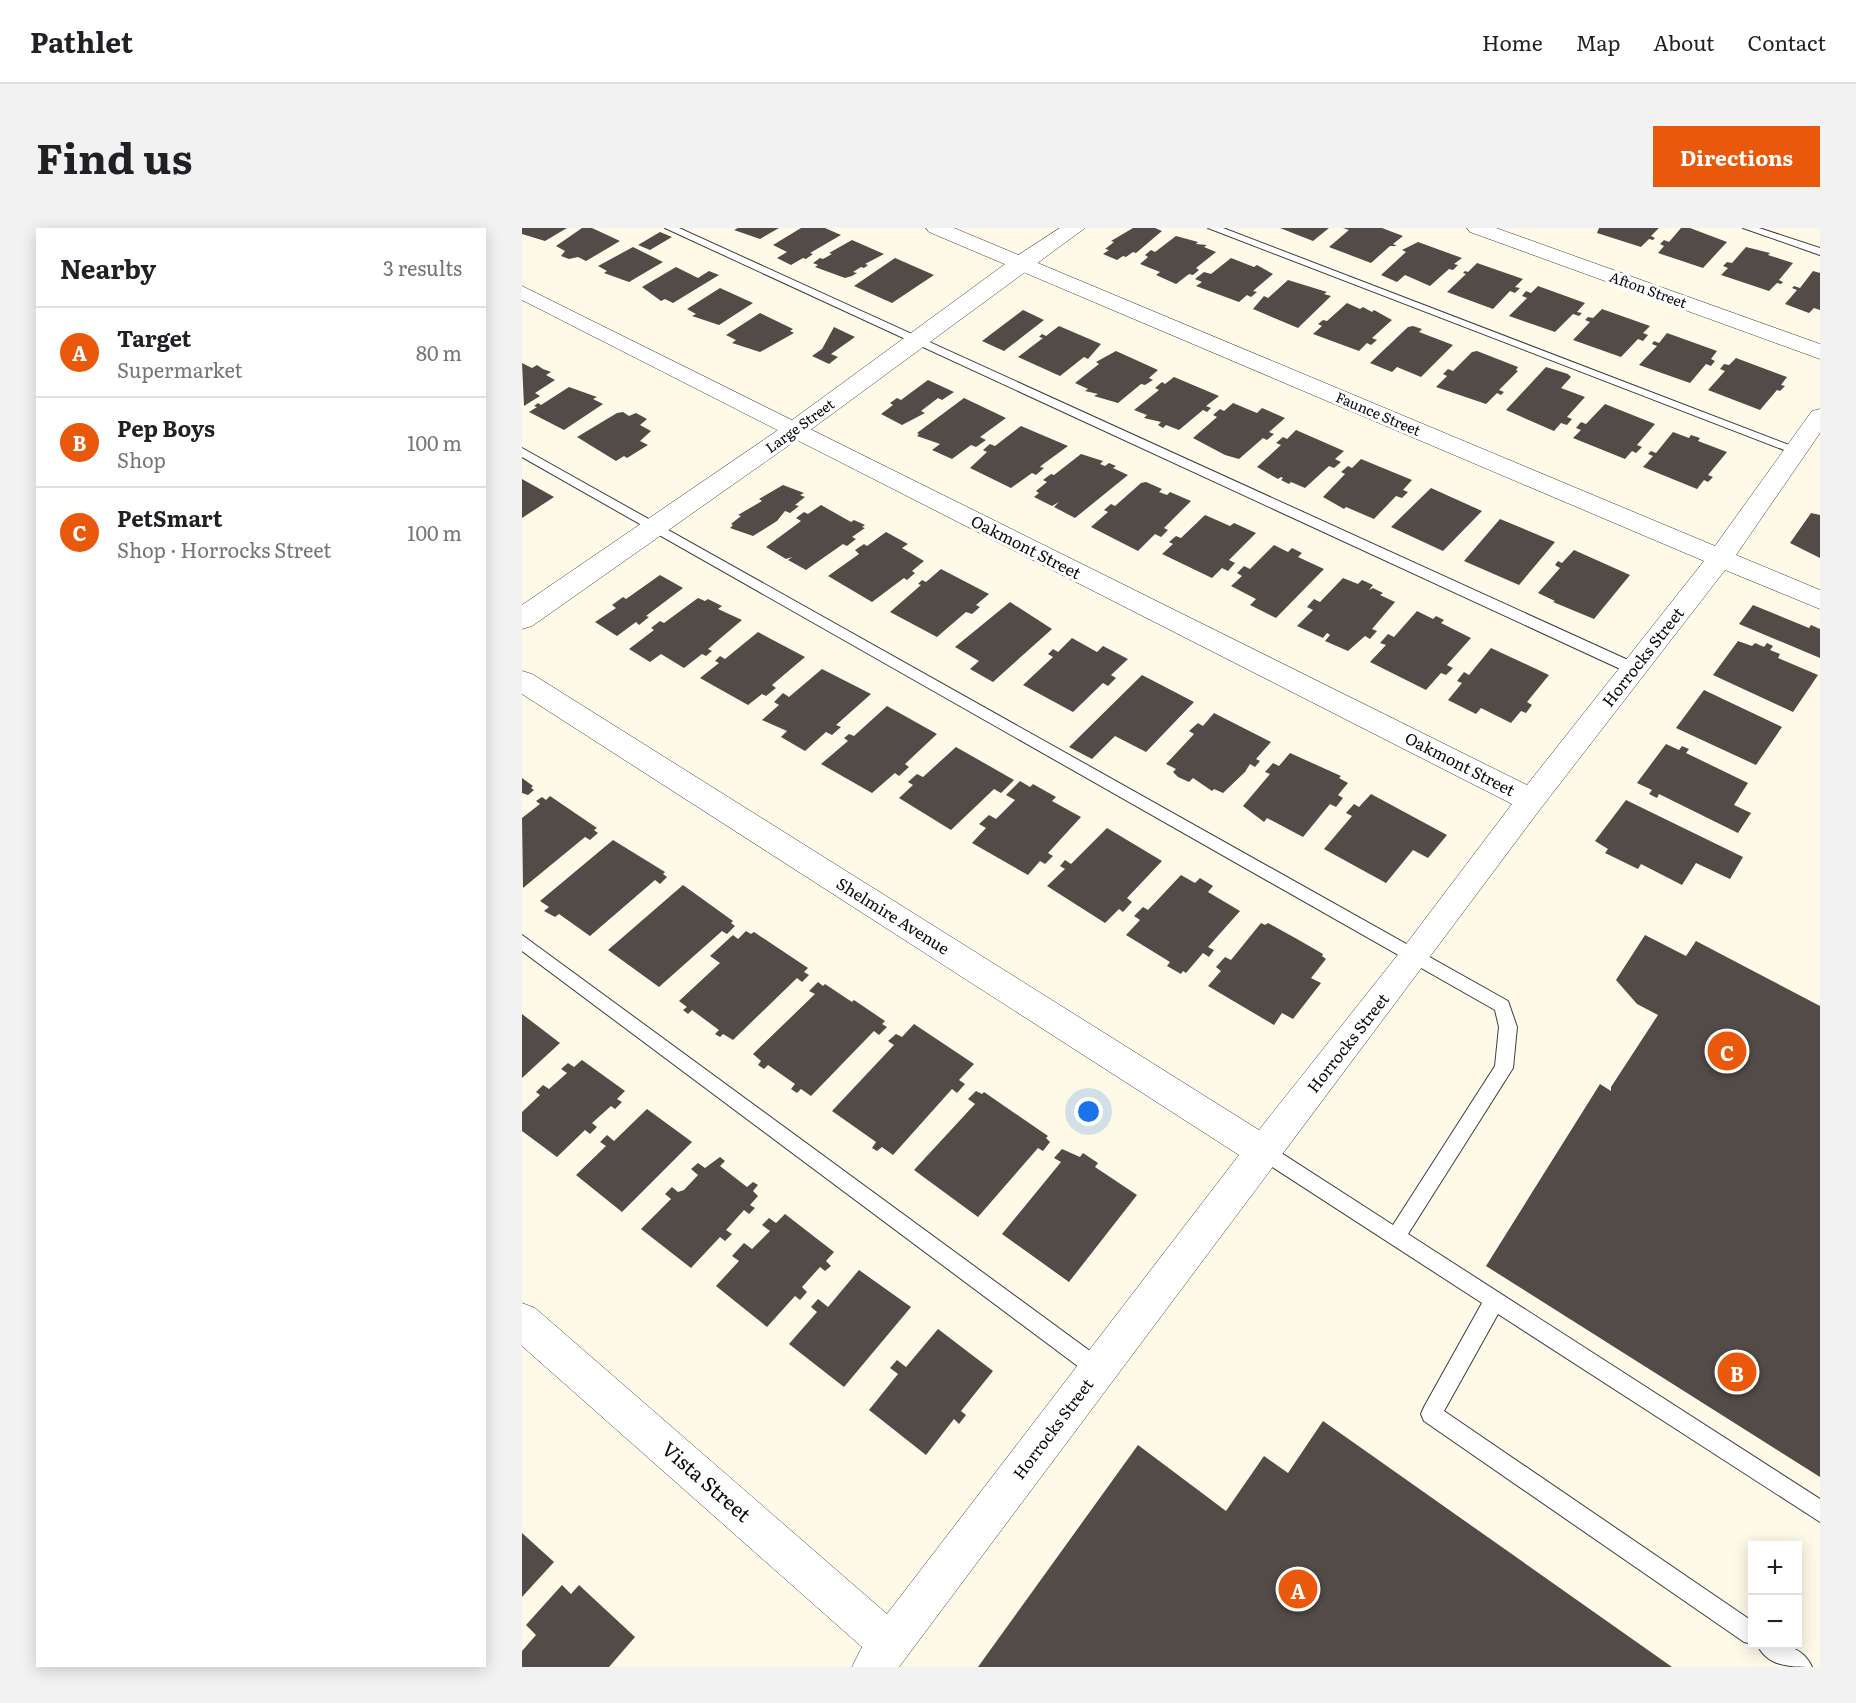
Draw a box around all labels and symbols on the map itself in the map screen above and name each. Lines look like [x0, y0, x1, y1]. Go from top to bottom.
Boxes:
street label: Afton Street [1607, 266, 1690, 312]
street label: Faunce Street [1333, 386, 1424, 440]
street label: Large Street [761, 393, 838, 457]
street label: Oakmont Street [967, 508, 1086, 584]
street label: Horrocks Street [1596, 601, 1689, 711]
street label: Oakmont Street [1401, 725, 1520, 801]
street label: Shelmire Avenue [832, 871, 955, 960]
street label: Horrocks Street [1301, 987, 1394, 1097]
pin: C [1708, 1028, 1746, 1074]
your location [1074, 1097, 1103, 1126]
pin: B [1718, 1350, 1756, 1394]
street label: Horrocks Street [1006, 1373, 1098, 1484]
street label: Vista Street [656, 1433, 759, 1528]
pin: A [1278, 1566, 1318, 1612]

